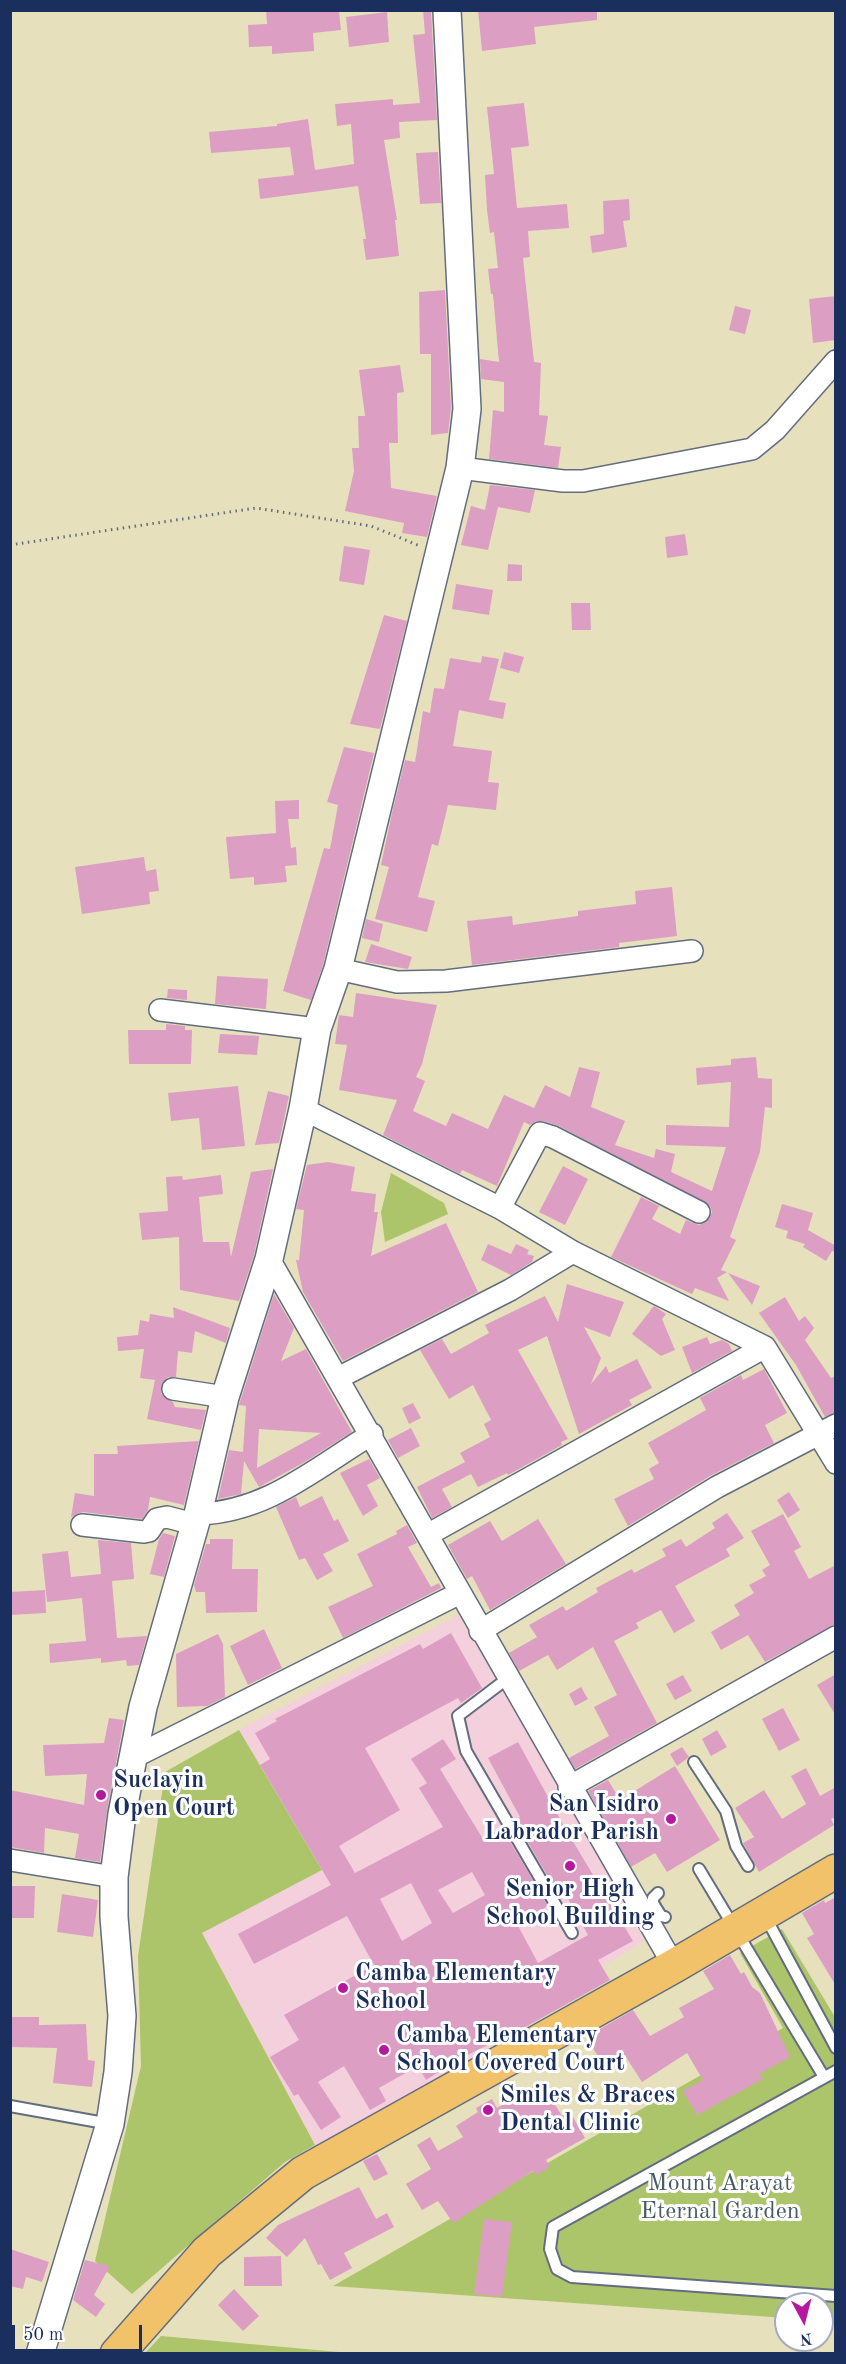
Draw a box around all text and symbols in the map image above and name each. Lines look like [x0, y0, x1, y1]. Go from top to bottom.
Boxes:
place label: Suclayin Open Court [113, 1767, 235, 1823]
marker: Suclayin Open Court [94, 1788, 108, 1802]
place label: San Isidro Labrador Parish [484, 1791, 659, 1847]
marker: San Isidro Labrador Parish [664, 1812, 678, 1826]
marker: Senior High School Building [563, 1859, 577, 1873]
place label: Senior High School Building [485, 1876, 655, 1932]
place label: Camba Elementary School [355, 1960, 557, 2016]
marker: Camba Elementary School [336, 1981, 350, 1995]
place label: Camba Elementary School Covered Court [396, 2022, 625, 2078]
marker: Camba Elementary School Covered Court [377, 2043, 391, 2057]
place label: Smiles & Braces Dental Clinic [500, 2082, 675, 2138]
marker: Smiles & Braces Dental Clinic [481, 2103, 495, 2117]
park label: Mount Arayat Eternal Garden [640, 2170, 800, 2226]
north arrow [774, 2292, 834, 2352]
scale bar [15, 2313, 146, 2351]
text: 50 m [23, 2326, 63, 2344]
text: N [799, 2329, 813, 2347]

